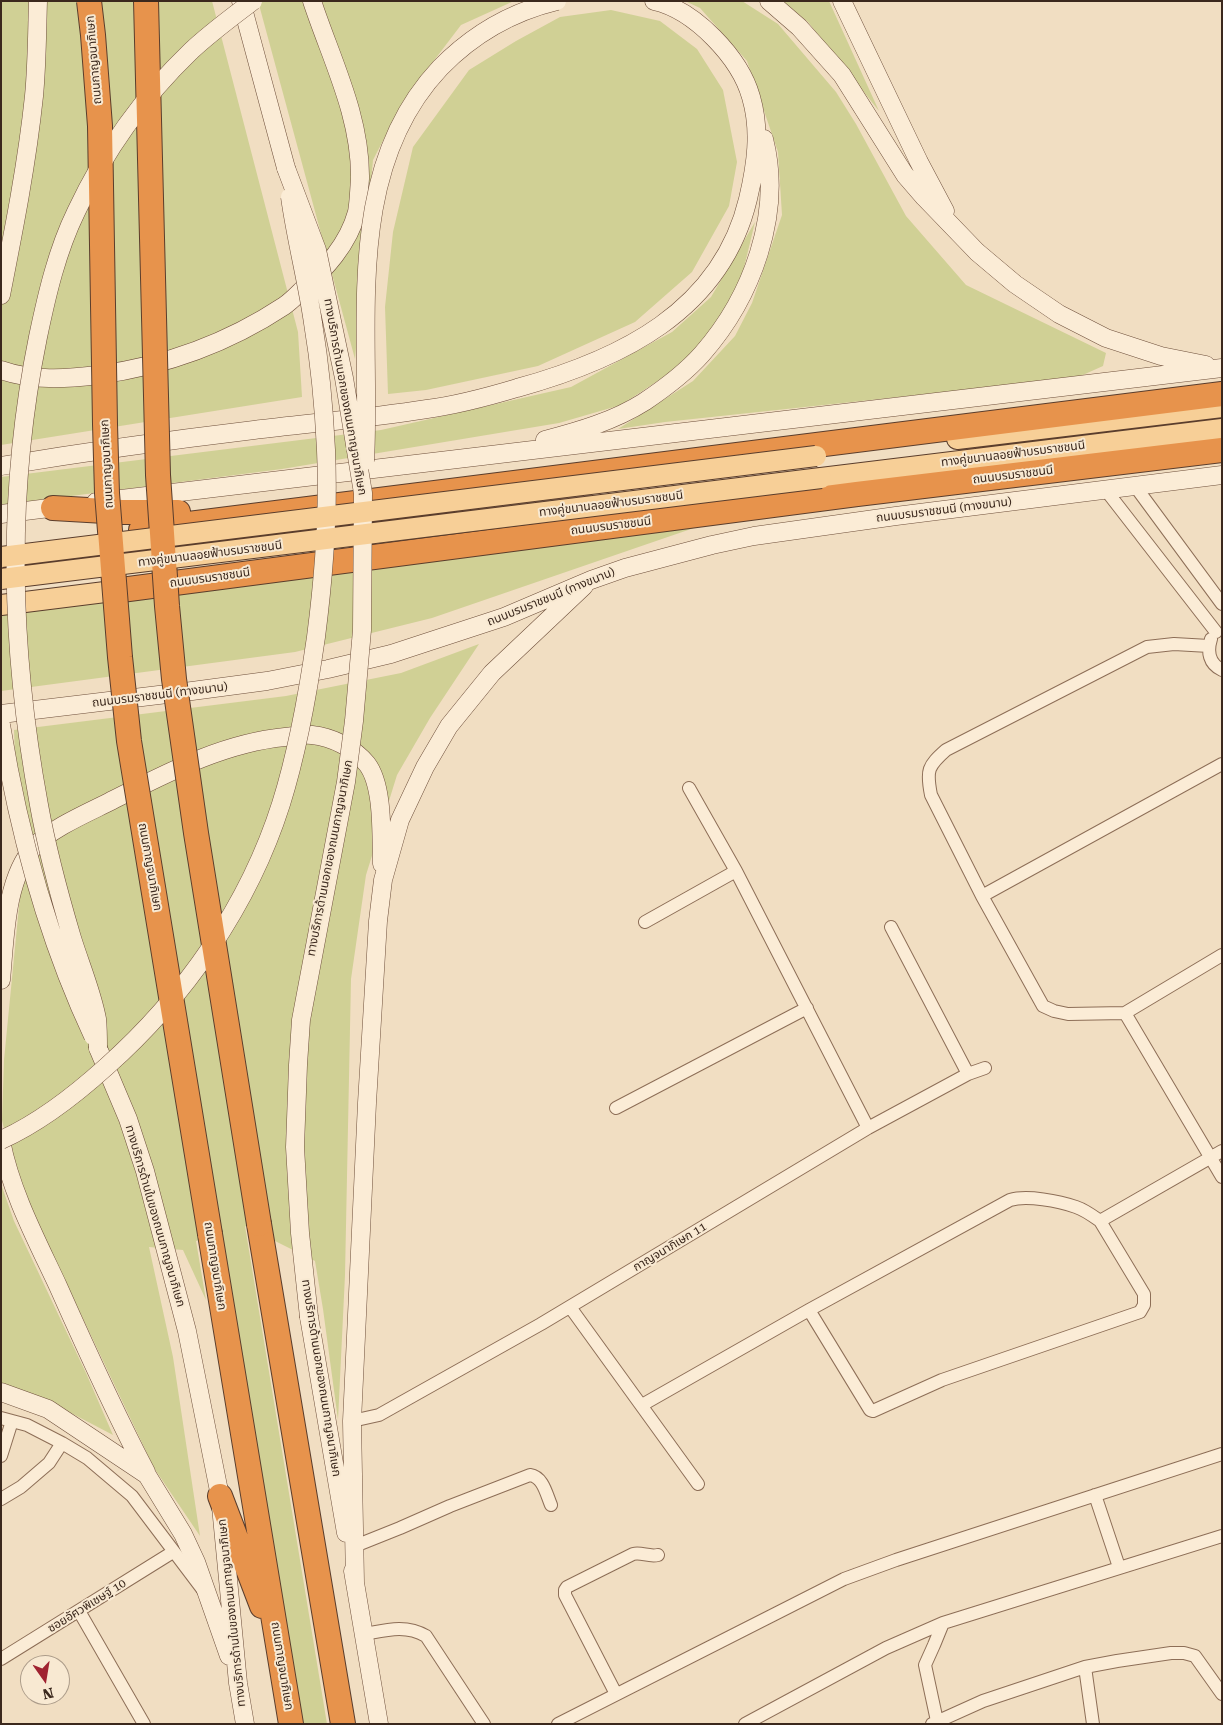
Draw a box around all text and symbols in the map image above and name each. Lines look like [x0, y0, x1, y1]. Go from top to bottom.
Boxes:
street label: ถนนกาญจนาภิเษก [83, 15, 105, 105]
street label: ทางบริการด้านนอกของถนนกาญจนาภิเษก [321, 297, 369, 497]
street label: ถนนกาญจนาภิเษก [97, 419, 117, 509]
street label: ทางคู่ขนานลอยฟ้าบรมราชชนนี [940, 438, 1086, 470]
street label: ถนนบรมราชชนนี [972, 463, 1054, 487]
street label: ทางคู่ขนานลอยฟ้าบรมราชชนนี [538, 488, 684, 520]
street label: ถนนบรมราชชนนี (ทางขนาน) [875, 495, 1013, 525]
street label: ถนนบรมราชชนนี [570, 514, 652, 538]
street label: ทางคู่ขนานลอยฟ้าบรมราชชนนี [137, 538, 283, 570]
street label: ถนนบรมราชชนนี [169, 565, 251, 591]
street label: ถนนบรมราชชนนี (ทางขนาน) [485, 565, 617, 629]
street label: ถนนบรมราชชนนี (ทางขนาน) [91, 680, 229, 710]
street label: ทางบริการด้านนอกของถนนกาญจนาภิเษก [304, 759, 356, 957]
street label: ถนนกาญจนาภิเษก [135, 822, 165, 912]
street label: ทางบริการด้านในของถนนกาญจนาภิเษก [122, 1123, 188, 1309]
street label: กาญจนาภิเษก 11 [630, 1219, 710, 1275]
street label: ถนนกาญจนาภิเษก [201, 1221, 229, 1311]
street label: ทางบริการด้านนอกของถนนกาญจนาภิเษก [298, 1278, 344, 1478]
street label: ทางบริการด้านในของถนนกาญจนาภิเษก [215, 1518, 249, 1708]
street label: ซอยอัศวพิเชษฐ์ 10 [45, 1576, 129, 1636]
street label: ถนนกาญจนาภิเษก [268, 1621, 296, 1711]
north arrow [20, 1655, 70, 1705]
text: N [41, 1685, 55, 1703]

